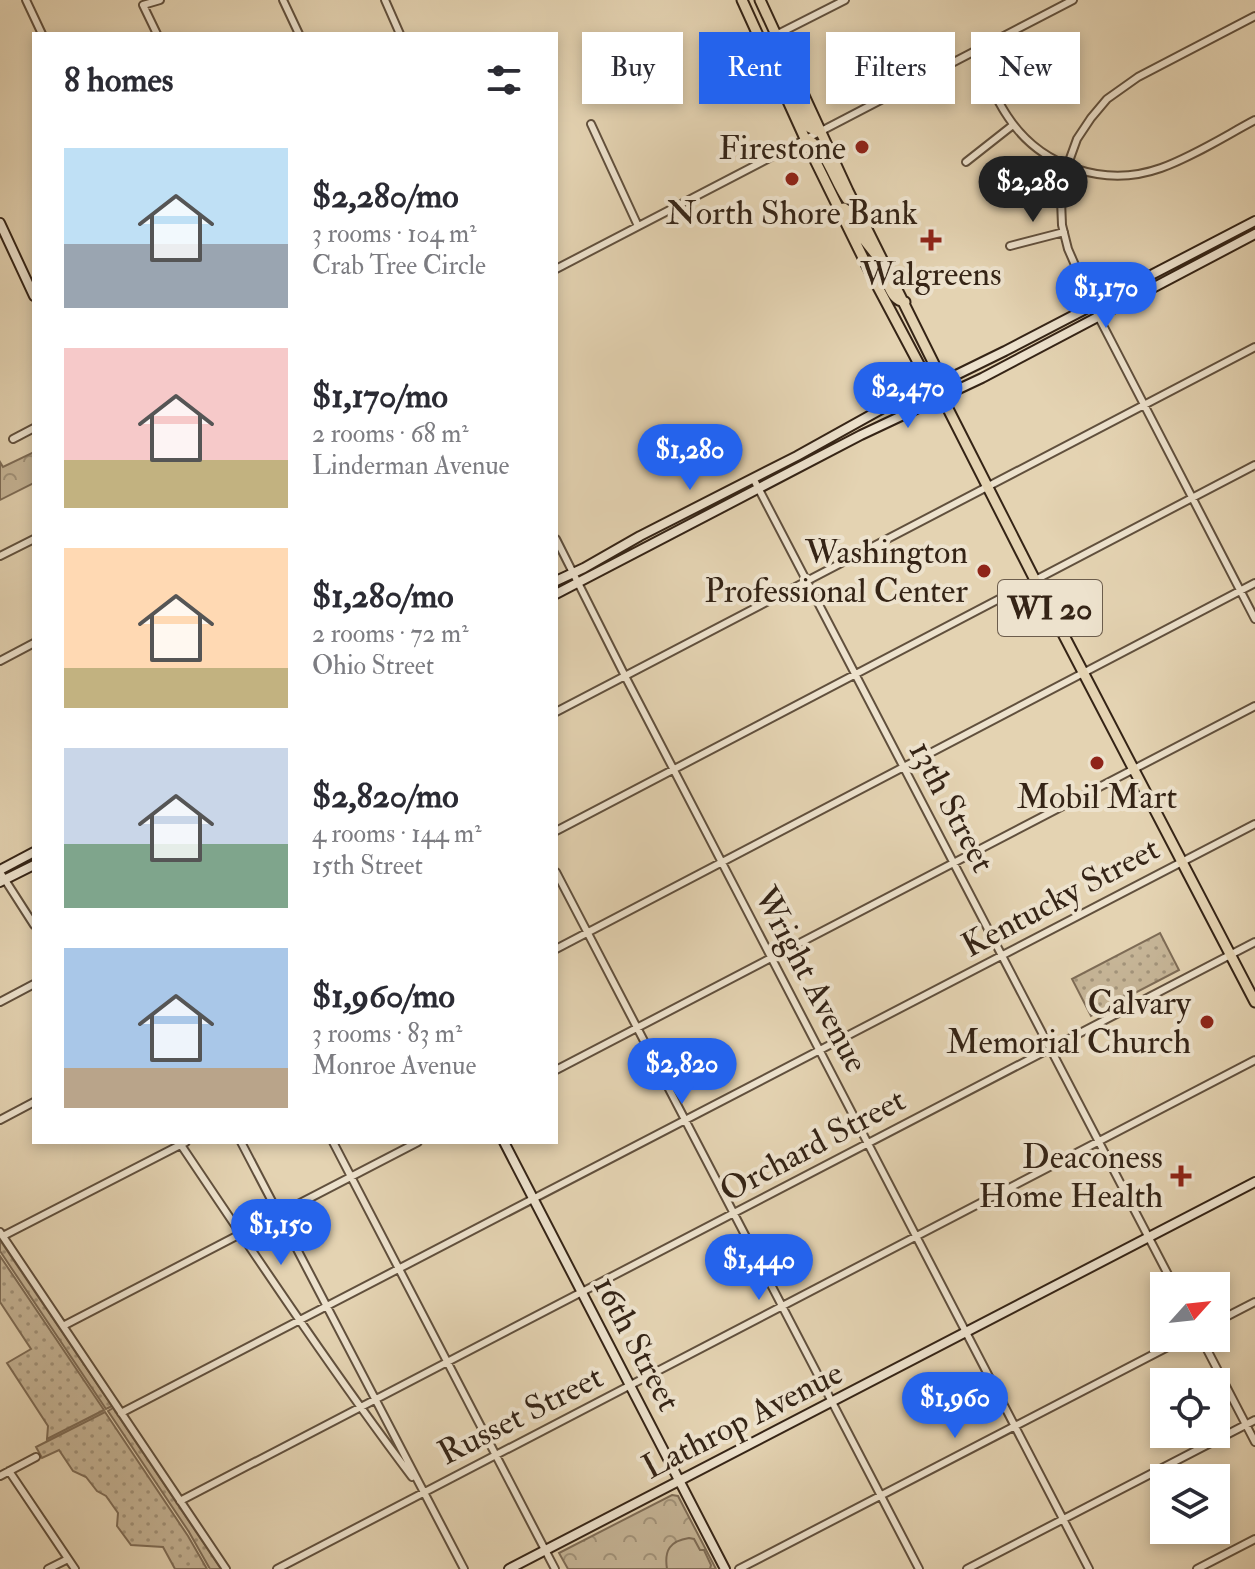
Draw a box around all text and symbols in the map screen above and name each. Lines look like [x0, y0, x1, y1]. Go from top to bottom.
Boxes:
chip: Buy [582, 32, 683, 104]
chip: Rent [699, 32, 810, 104]
chip: Filters [826, 32, 955, 104]
chip: New [971, 32, 1080, 104]
icon: filters [482, 58, 526, 102]
text: 8 homes [64, 59, 173, 102]
place label: Firestone [718, 127, 846, 170]
marker: Firestone [853, 138, 871, 156]
pin: $2,280 [968, 156, 1098, 224]
text: $2,280 [997, 166, 1069, 198]
marker: North Shore Bank [783, 170, 801, 188]
text: $2,280/mo [312, 175, 459, 218]
icon: home [128, 180, 224, 276]
place label: North Shore Bank [666, 192, 918, 235]
text: 3 rooms · 104 m² [312, 218, 477, 250]
marker: Walgreens [922, 231, 940, 249]
text: Crab Tree Circle [312, 250, 486, 282]
place label: Walgreens [859, 253, 1002, 296]
pin: $1,170 [1041, 262, 1171, 330]
text: $1,170 [1074, 272, 1138, 304]
pin: $2,470 [843, 362, 973, 430]
text: $2,470 [871, 372, 945, 404]
text: $1,170/mo [312, 375, 448, 418]
icon: home [128, 380, 224, 476]
text: 2 rooms · 68 m² [312, 418, 469, 450]
pin: $1,280 [625, 424, 755, 492]
text: $1,280 [656, 434, 724, 466]
text: Linderman Avenue [312, 450, 509, 482]
place label: Washington Professional Center [704, 531, 968, 613]
marker: Washington Professional Center [975, 562, 993, 580]
text: $1,280/mo [312, 575, 454, 618]
icon: home [128, 580, 224, 676]
road number: WI 20 [998, 580, 1102, 636]
text: 2 rooms · 72 m² [312, 618, 469, 650]
text: Ohio Street [312, 650, 434, 682]
street label: 13th Street [899, 733, 1004, 880]
marker: Mobil Mart [1088, 754, 1106, 772]
text: $2,820/mo [312, 775, 459, 818]
place label: Mobil Mart [1017, 776, 1177, 819]
icon: home [128, 780, 224, 876]
text: 4 rooms · 144 m² [312, 818, 482, 850]
street label: Kentucky Street [955, 827, 1167, 967]
text: 15th Street [312, 850, 423, 882]
street label: Wright Avenue [743, 878, 878, 1080]
text: $1,960/mo [312, 975, 455, 1018]
icon: home [128, 980, 224, 1076]
place label: Calvary Memorial Church [946, 982, 1192, 1064]
marker: Calvary Memorial Church [1198, 1013, 1216, 1031]
text: 3 rooms · 83 m² [312, 1018, 462, 1050]
pin: $2,820 [617, 1038, 747, 1106]
text: $2,820 [646, 1048, 718, 1080]
text: Monroe Avenue [312, 1050, 476, 1082]
street label: Orchard Street [713, 1078, 913, 1212]
place label: Deaconess Home Health [979, 1136, 1163, 1218]
marker: Deaconess Home Health [1170, 1165, 1192, 1187]
pin: $1,150 [216, 1199, 346, 1267]
text: $1,150 [249, 1209, 313, 1241]
pin: $1,440 [694, 1234, 824, 1302]
text: $1,440 [723, 1244, 795, 1276]
street label: 16th Street [583, 1269, 690, 1419]
north arrow [1150, 1272, 1230, 1352]
map controls [1150, 1272, 1230, 1544]
street label: Lathrop Avenue [635, 1351, 850, 1489]
street label: Russet Street [431, 1355, 610, 1475]
button: locate [1150, 1368, 1230, 1448]
pin: $1,960 [890, 1372, 1020, 1440]
text: $1,960 [920, 1382, 990, 1414]
button: layers [1150, 1464, 1230, 1544]

